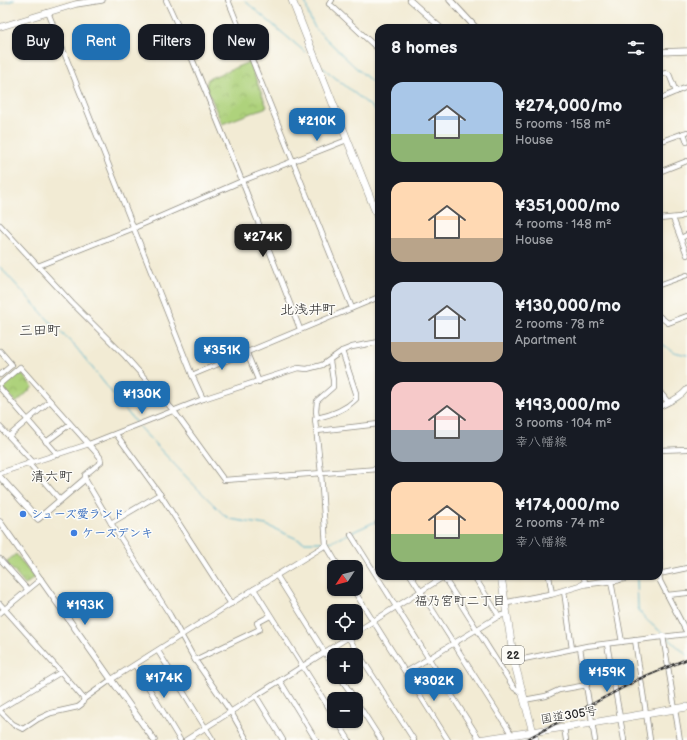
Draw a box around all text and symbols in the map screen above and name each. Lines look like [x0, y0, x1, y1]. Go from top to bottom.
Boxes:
chip: Buy [12, 24, 64, 60]
chip: Rent [72, 24, 130, 60]
chip: Filters [138, 24, 205, 60]
chip: New [213, 24, 269, 60]
icon: filters [625, 37, 647, 59]
text: 8 homes [391, 38, 457, 58]
text: ¥274,000/mo [515, 96, 622, 116]
icon: home [423, 98, 471, 146]
pin: ¥210K [289, 108, 345, 142]
text: ¥210K [298, 113, 336, 129]
text: 5 rooms · 158 m² [515, 116, 611, 132]
text: House [515, 132, 553, 148]
text: ¥351,000/mo [515, 196, 620, 216]
icon: home [423, 198, 471, 246]
text: 4 rooms · 148 m² [515, 216, 612, 232]
pin: ¥274K [235, 224, 291, 258]
text: ¥274K [243, 229, 283, 245]
text: House [515, 232, 553, 248]
text: ¥130,000/mo [515, 296, 621, 316]
icon: home [423, 298, 471, 346]
district label: 北浅井町 [280, 301, 336, 318]
text: 2 rooms · 78 m² [515, 316, 605, 332]
district label: 三田町 [19, 322, 61, 339]
text: Apartment [515, 332, 576, 348]
pin: ¥351K [194, 337, 250, 371]
text: ¥351K [203, 342, 241, 358]
pin: ¥130K [114, 381, 170, 415]
text: ¥130K [123, 386, 161, 402]
text: ¥193,000/mo [515, 395, 620, 415]
icon: home [423, 398, 471, 446]
text: 3 rooms · 104 m² [515, 415, 612, 431]
text: 幸八幡線 [515, 434, 567, 450]
district label: 清六町 [31, 468, 73, 485]
text: ¥174,000/mo [515, 495, 620, 515]
icon: home [423, 498, 471, 546]
place label: シューズ愛ランド [31, 507, 125, 522]
marker: シューズ愛ランド [18, 509, 28, 519]
text: 2 rooms · 74 m² [515, 515, 605, 531]
place label: ケーズデンキ [82, 526, 153, 541]
marker: ケーズデンキ [69, 528, 79, 538]
text: 幸八幡線 [515, 534, 567, 550]
north arrow [327, 560, 363, 596]
map controls [327, 560, 363, 728]
pin: ¥193K [57, 592, 113, 626]
district label: 福乃宮町二丁目 [414, 593, 506, 609]
text: ¥193K [66, 597, 104, 613]
button: locate [327, 604, 363, 640]
road number: 22 [502, 646, 524, 664]
button: + [327, 648, 363, 684]
pin: ¥159K [579, 659, 635, 693]
text: ¥159K [588, 664, 626, 680]
pin: ¥174K [136, 665, 192, 699]
pin: ¥302K [406, 668, 462, 702]
text: ¥174K [145, 670, 183, 686]
text: ¥302K [414, 673, 454, 689]
button: − [327, 692, 363, 728]
street label: 国道305号 [540, 704, 599, 727]

